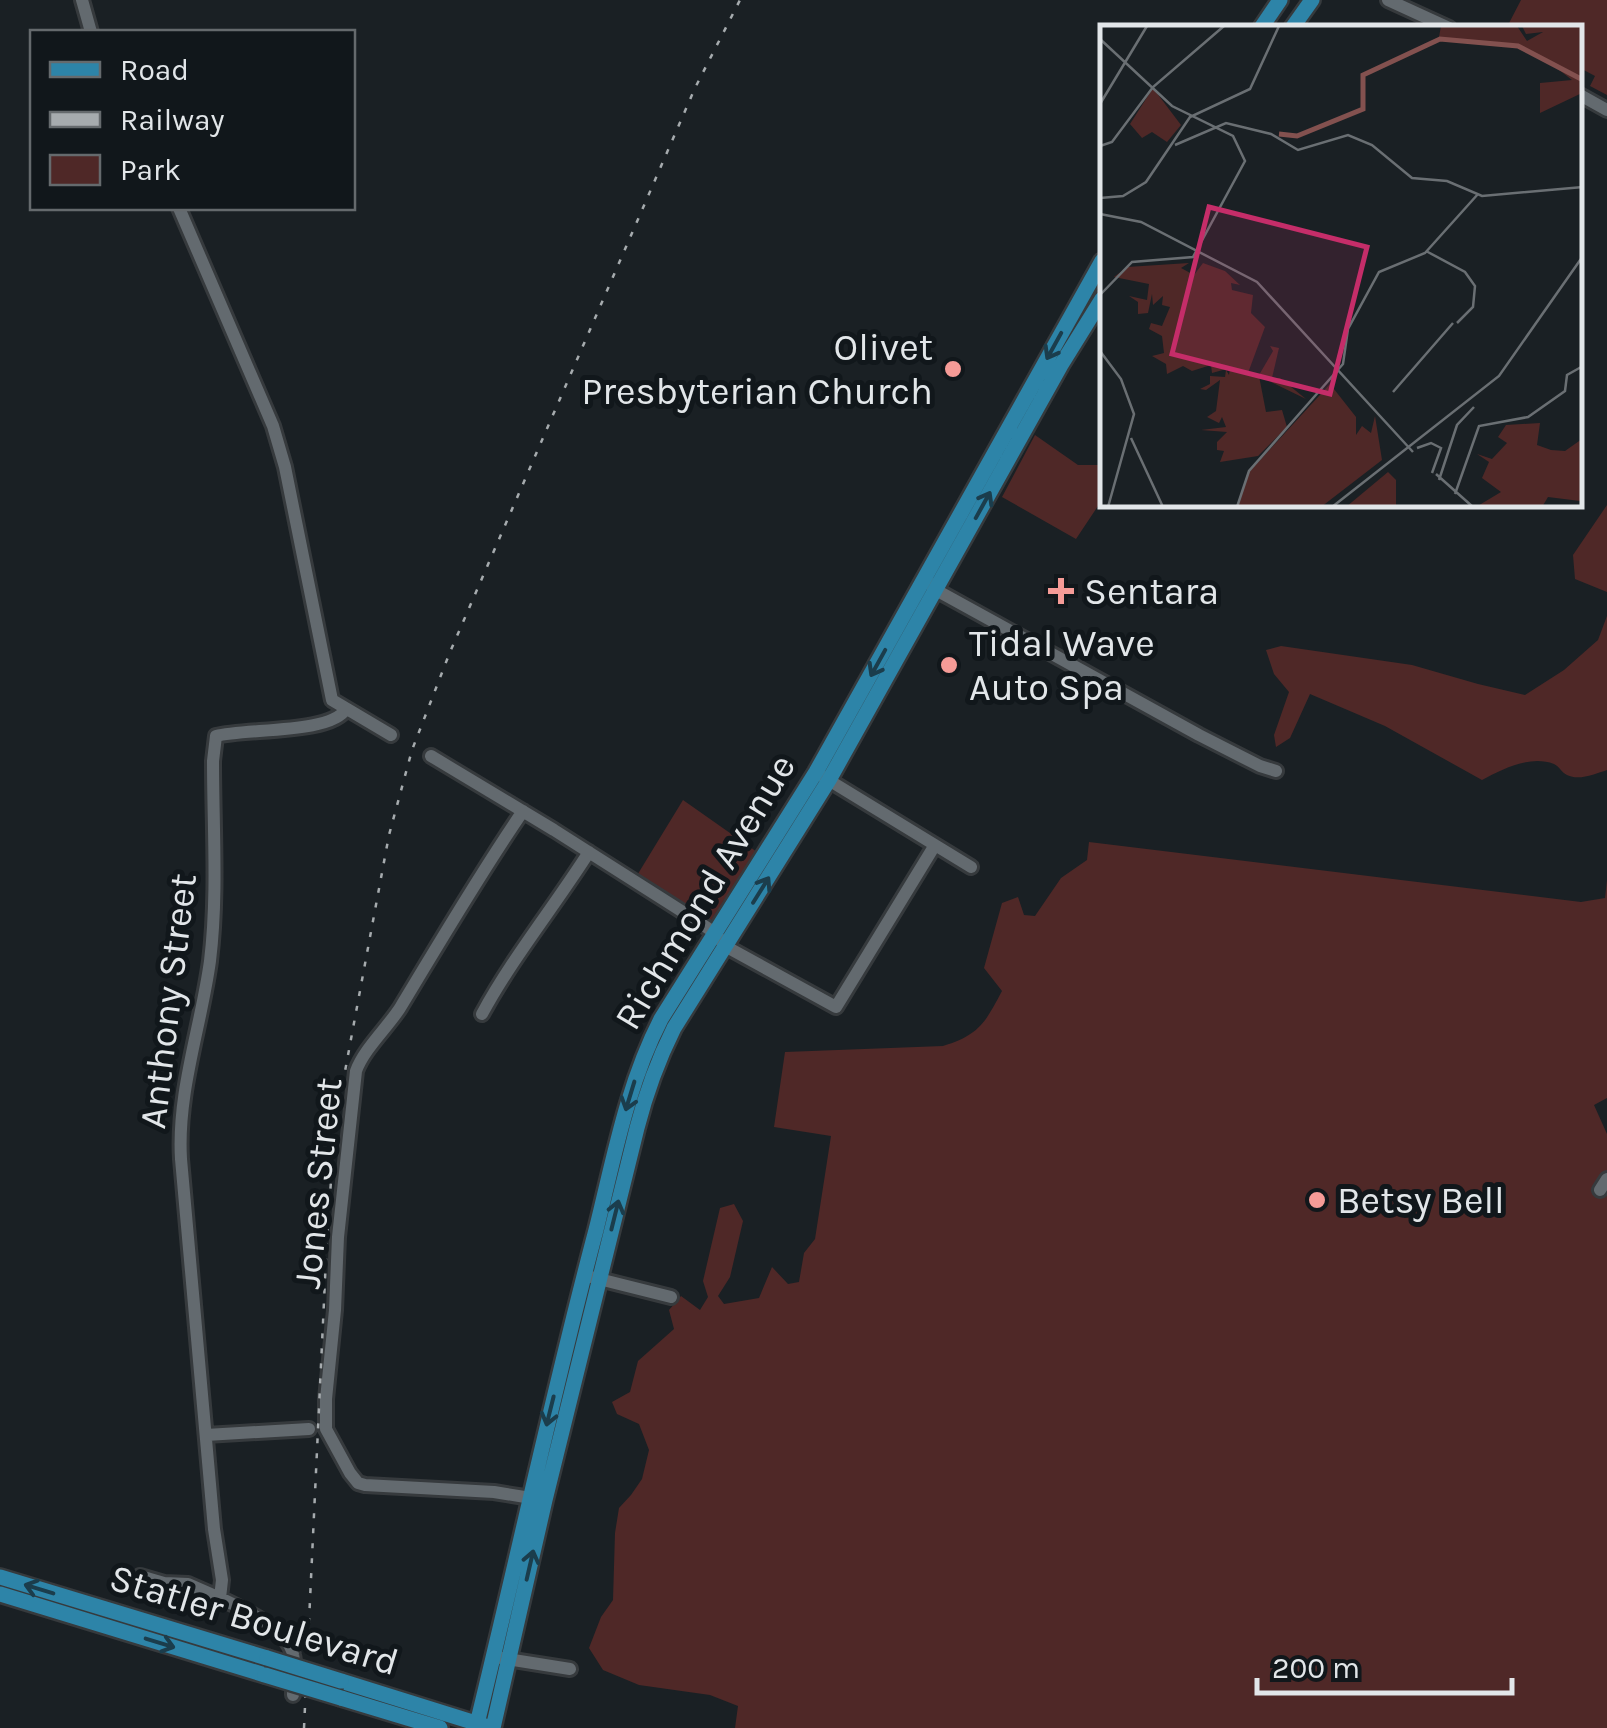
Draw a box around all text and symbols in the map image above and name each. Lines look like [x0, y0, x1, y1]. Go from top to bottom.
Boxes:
inset map [1100, 25, 1582, 508]
legend [30, 30, 355, 210]
text: Road [120, 52, 189, 88]
text: Railway [120, 102, 224, 138]
text: Park [120, 152, 181, 188]
place label: Olivet Presbyterian Church [581, 325, 933, 414]
one-way arrow [1043, 331, 1063, 360]
marker: Olivet Presbyterian Church [942, 358, 964, 380]
one-way arrow [974, 491, 994, 520]
place label: Sentara [1084, 569, 1219, 614]
marker: Sentara [1048, 578, 1074, 604]
place label: Tidal Wave Auto Spa [969, 621, 1155, 710]
one-way arrow [867, 648, 887, 678]
marker: Tidal Wave Auto Spa [938, 654, 960, 676]
street label: Richmond Avenue [605, 746, 805, 1038]
street label: Anthony Street [130, 871, 206, 1131]
one-way arrow [751, 876, 771, 904]
street label: Jones Street [285, 1075, 351, 1291]
one-way arrow [619, 1080, 637, 1111]
place label: Betsy Bell [1337, 1178, 1505, 1223]
marker: Betsy Bell [1306, 1189, 1328, 1211]
one-way arrow [607, 1200, 626, 1231]
one-way arrow [540, 1395, 559, 1426]
one-way arrow [522, 1550, 540, 1582]
street label: Statler Boulevard [104, 1555, 404, 1685]
one-way arrow [24, 1579, 56, 1597]
scale bar [1257, 1633, 1512, 1695]
one-way arrow [144, 1635, 175, 1653]
text: 200 m [1272, 1650, 1360, 1686]

